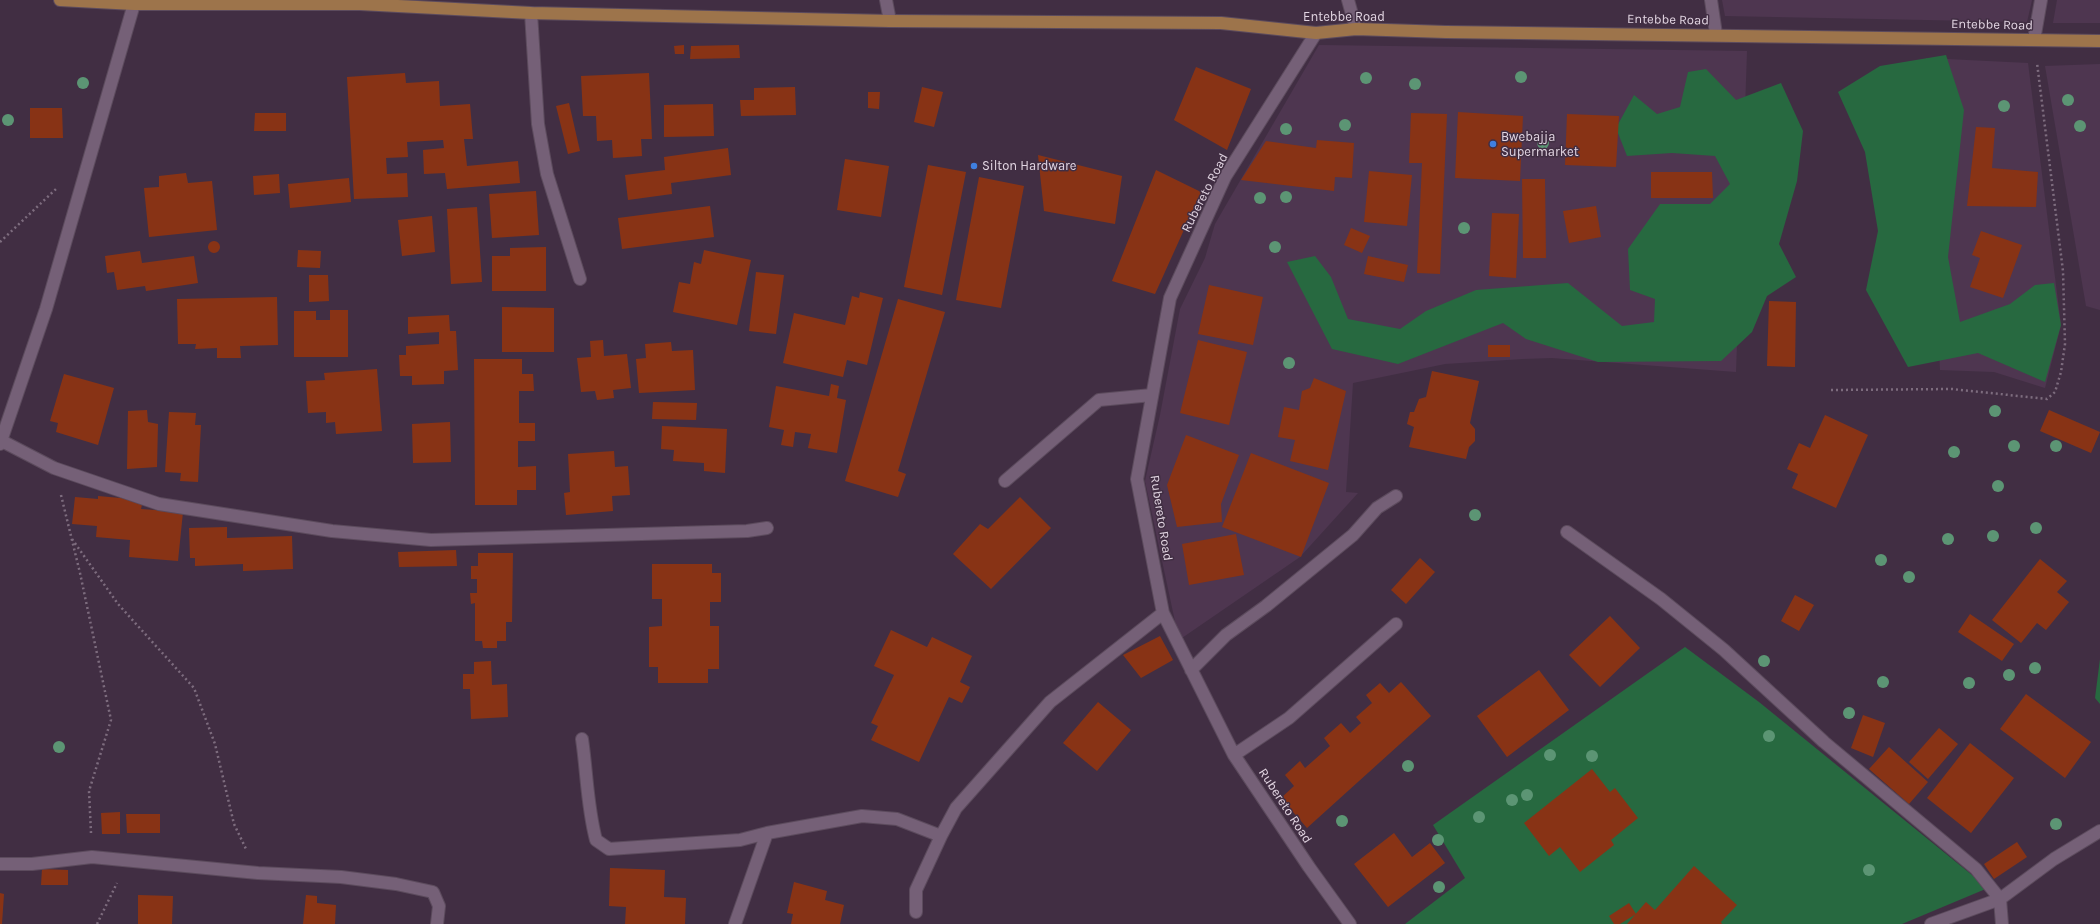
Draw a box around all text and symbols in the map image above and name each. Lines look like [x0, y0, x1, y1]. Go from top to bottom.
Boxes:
street label: Entebbe Road [1303, 9, 1385, 25]
street label: Entebbe Road [1627, 11, 1709, 29]
street label: Entebbe Road [1951, 16, 2033, 34]
place label: Bwebajja Supermarket [1501, 129, 1579, 160]
marker: Bwebajja Supermarket [1488, 139, 1498, 149]
street label: Rubereto Road [1178, 151, 1232, 235]
place label: Silton Hardware [982, 158, 1076, 174]
marker: Silton Hardware [969, 161, 979, 171]
street label: Rubereto Road [1147, 474, 1175, 562]
street label: Rubereto Road [1255, 765, 1315, 847]

